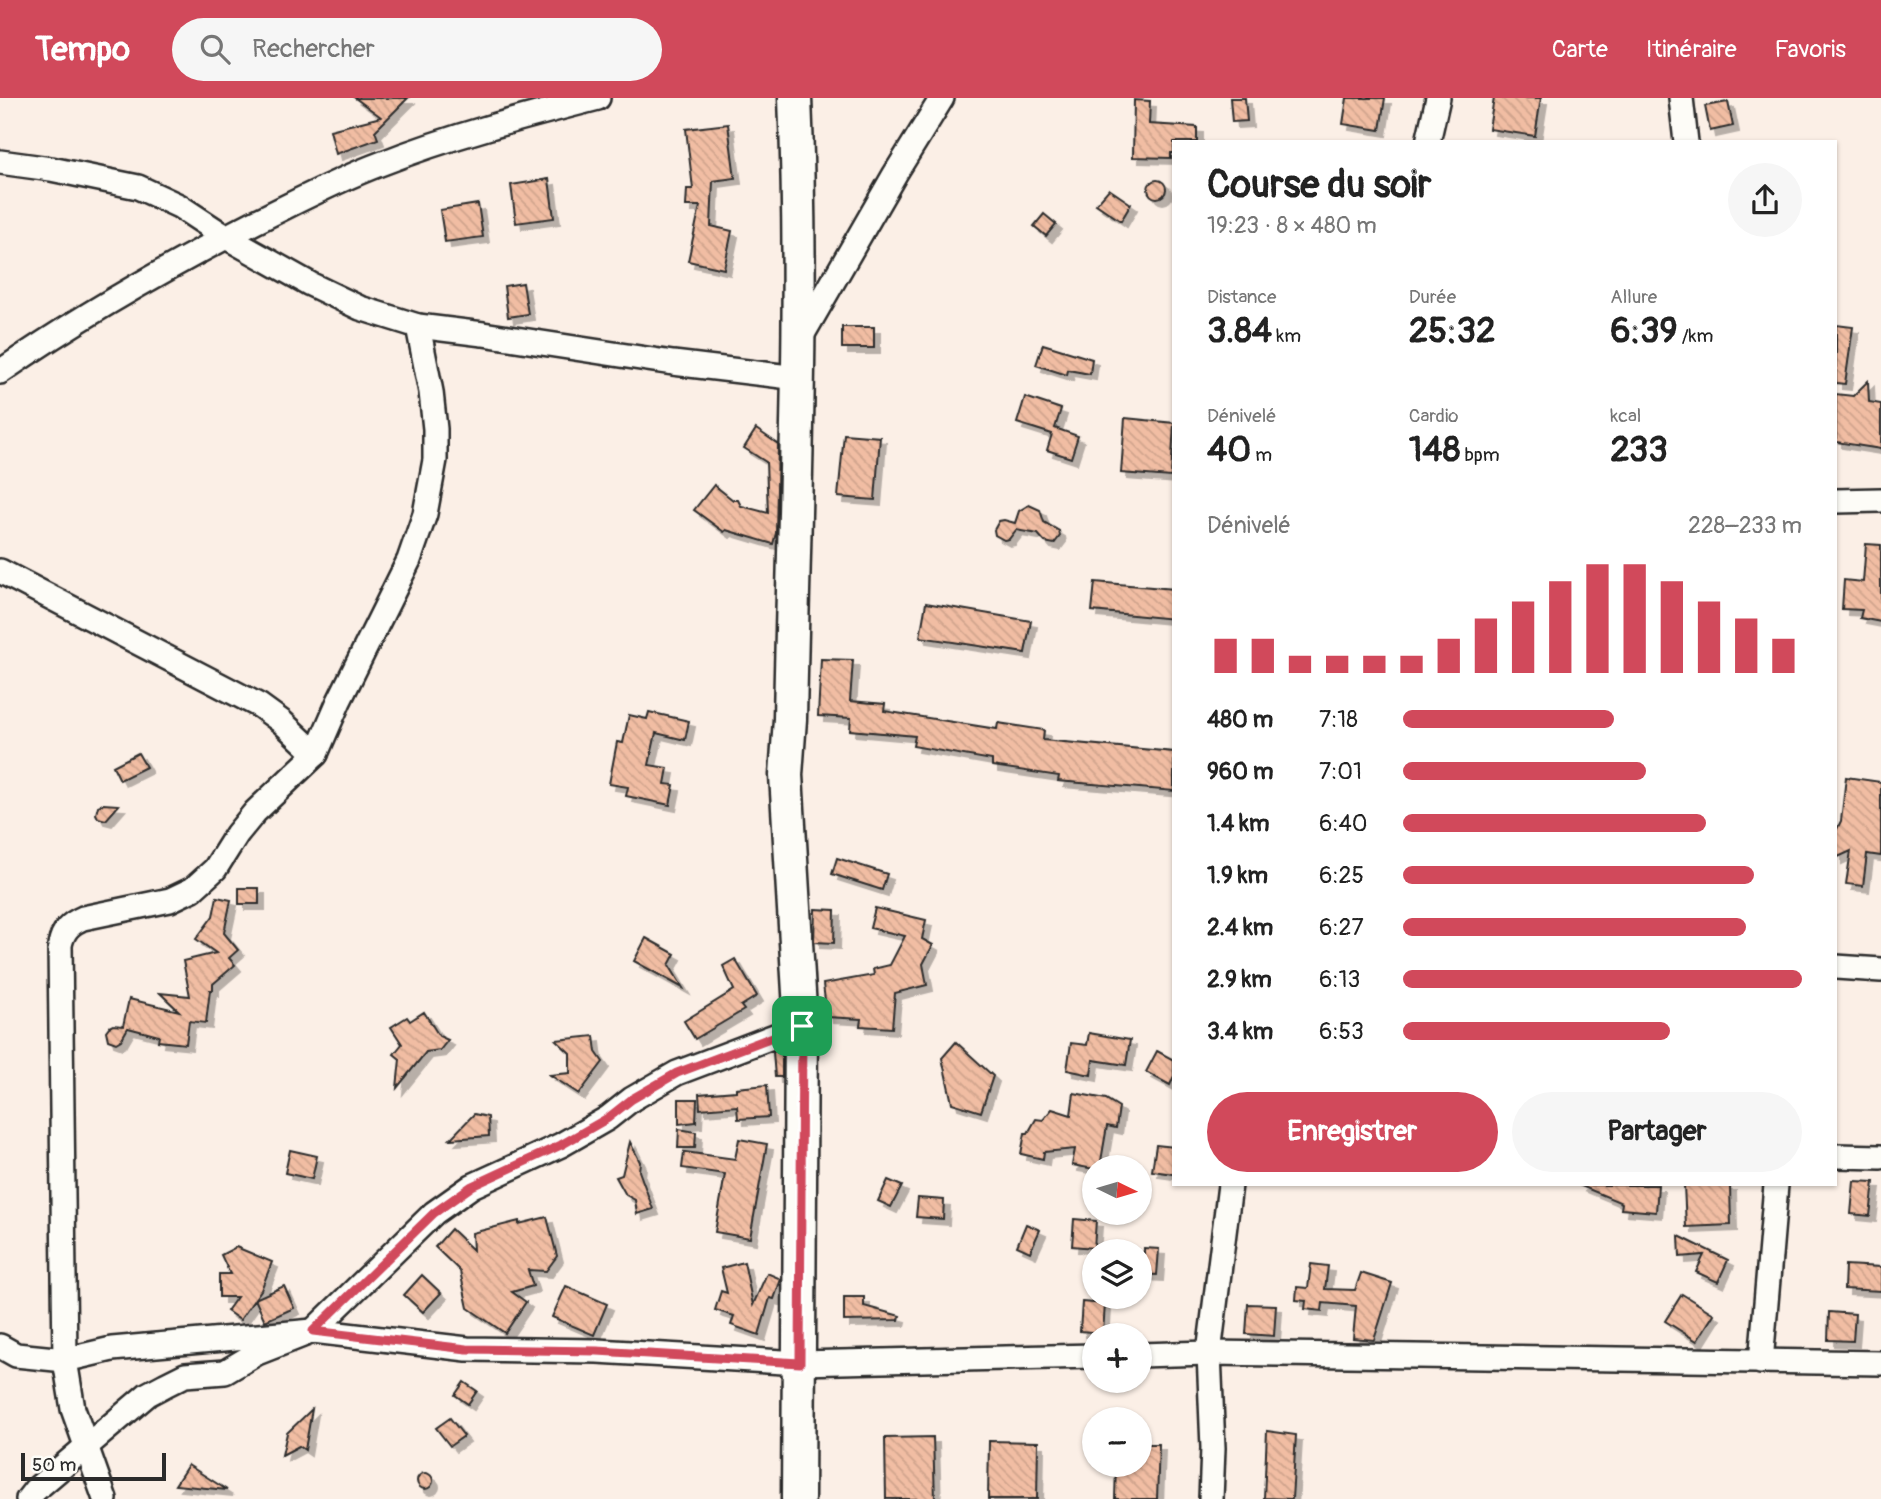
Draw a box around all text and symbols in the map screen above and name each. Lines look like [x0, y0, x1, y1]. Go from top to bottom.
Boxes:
search box [172, 18, 662, 81]
text: Tempo [35, 29, 130, 70]
icon: search [196, 30, 234, 68]
text: Rechercher [252, 33, 375, 65]
text: Carte [1552, 35, 1608, 64]
text: Itinéraire [1646, 35, 1737, 64]
text: Favoris [1775, 35, 1846, 64]
text: Course du soir [1207, 161, 1431, 209]
button: share [1728, 163, 1802, 237]
text: 19:23 · 8 × 480 m [1207, 211, 1377, 240]
text: Distance [1207, 285, 1276, 309]
text: Durée [1409, 285, 1456, 309]
text: Allure [1610, 285, 1657, 309]
text: 3.84 [1207, 309, 1272, 353]
text: 25:32 [1409, 309, 1496, 353]
text: 6:39 [1610, 309, 1678, 353]
text: km [1272, 324, 1301, 348]
text: /km [1678, 324, 1713, 348]
text: Dénivelé [1207, 404, 1276, 428]
text: Cardio [1409, 404, 1459, 428]
text: kcal [1610, 404, 1641, 428]
text: 40 [1207, 428, 1251, 472]
text: 148 [1409, 428, 1460, 472]
text: 233 [1610, 428, 1668, 472]
text: m [1251, 443, 1272, 467]
text: bpm [1460, 443, 1500, 467]
text: Dénivelé [1207, 511, 1291, 540]
text: 228–233 m [1688, 511, 1802, 540]
text: 480 m [1207, 705, 1273, 734]
text: 7:18 [1319, 705, 1358, 734]
text: 960 m [1207, 757, 1273, 786]
text: 7:01 [1319, 757, 1362, 786]
text: 1.4 km [1207, 809, 1269, 838]
text: 6:40 [1319, 809, 1368, 838]
text: 1.9 km [1207, 861, 1268, 890]
text: 6:25 [1319, 861, 1364, 890]
text: 2.4 km [1207, 913, 1273, 942]
text: 6:27 [1319, 913, 1364, 942]
text: 2.9 km [1207, 965, 1272, 994]
text: 6:13 [1319, 965, 1360, 994]
pin [772, 996, 832, 1056]
icon: arrive [783, 1007, 821, 1045]
text: 3.4 km [1207, 1017, 1273, 1046]
text: 6:53 [1319, 1017, 1364, 1046]
button: Enregistrer [1207, 1092, 1498, 1172]
button: Partager [1512, 1092, 1802, 1172]
north arrow [1082, 1155, 1152, 1225]
map controls [1082, 1155, 1152, 1477]
button: layers [1082, 1239, 1152, 1309]
button: + [1082, 1323, 1152, 1393]
button: − [1082, 1407, 1152, 1477]
scale bar [21, 1450, 166, 1482]
text: 50 m [32, 1453, 76, 1477]

